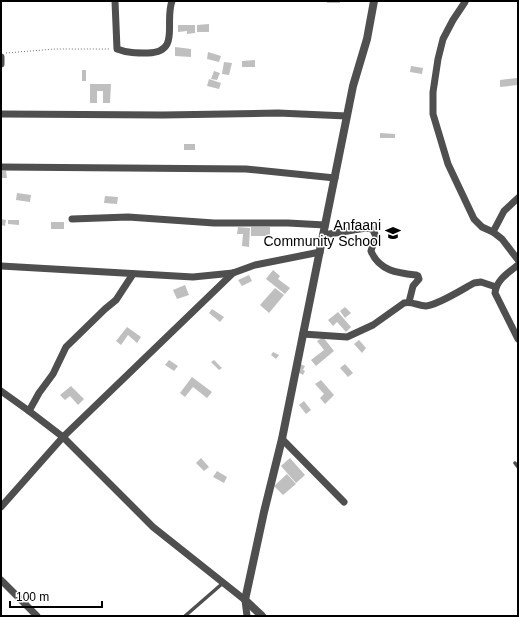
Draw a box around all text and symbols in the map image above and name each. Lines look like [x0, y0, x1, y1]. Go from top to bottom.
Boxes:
place label: Anfaani Community School [264, 217, 381, 249]
school or university icon: Anfaani Community School [384, 224, 402, 242]
scale bar [10, 583, 102, 609]
text: 100 m [16, 590, 49, 604]

